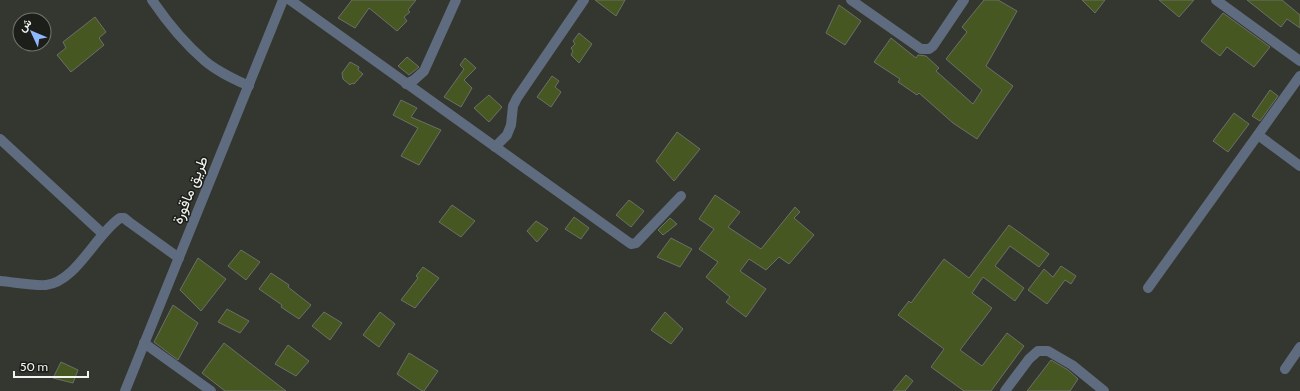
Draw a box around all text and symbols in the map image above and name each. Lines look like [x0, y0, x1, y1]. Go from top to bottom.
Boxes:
north arrow [12, 12, 52, 52]
text: ش [15, 15, 34, 35]
street label: طريق ماقورة [168, 153, 213, 227]
scale bar [14, 353, 88, 379]
text: 50 m [20, 359, 48, 374]

